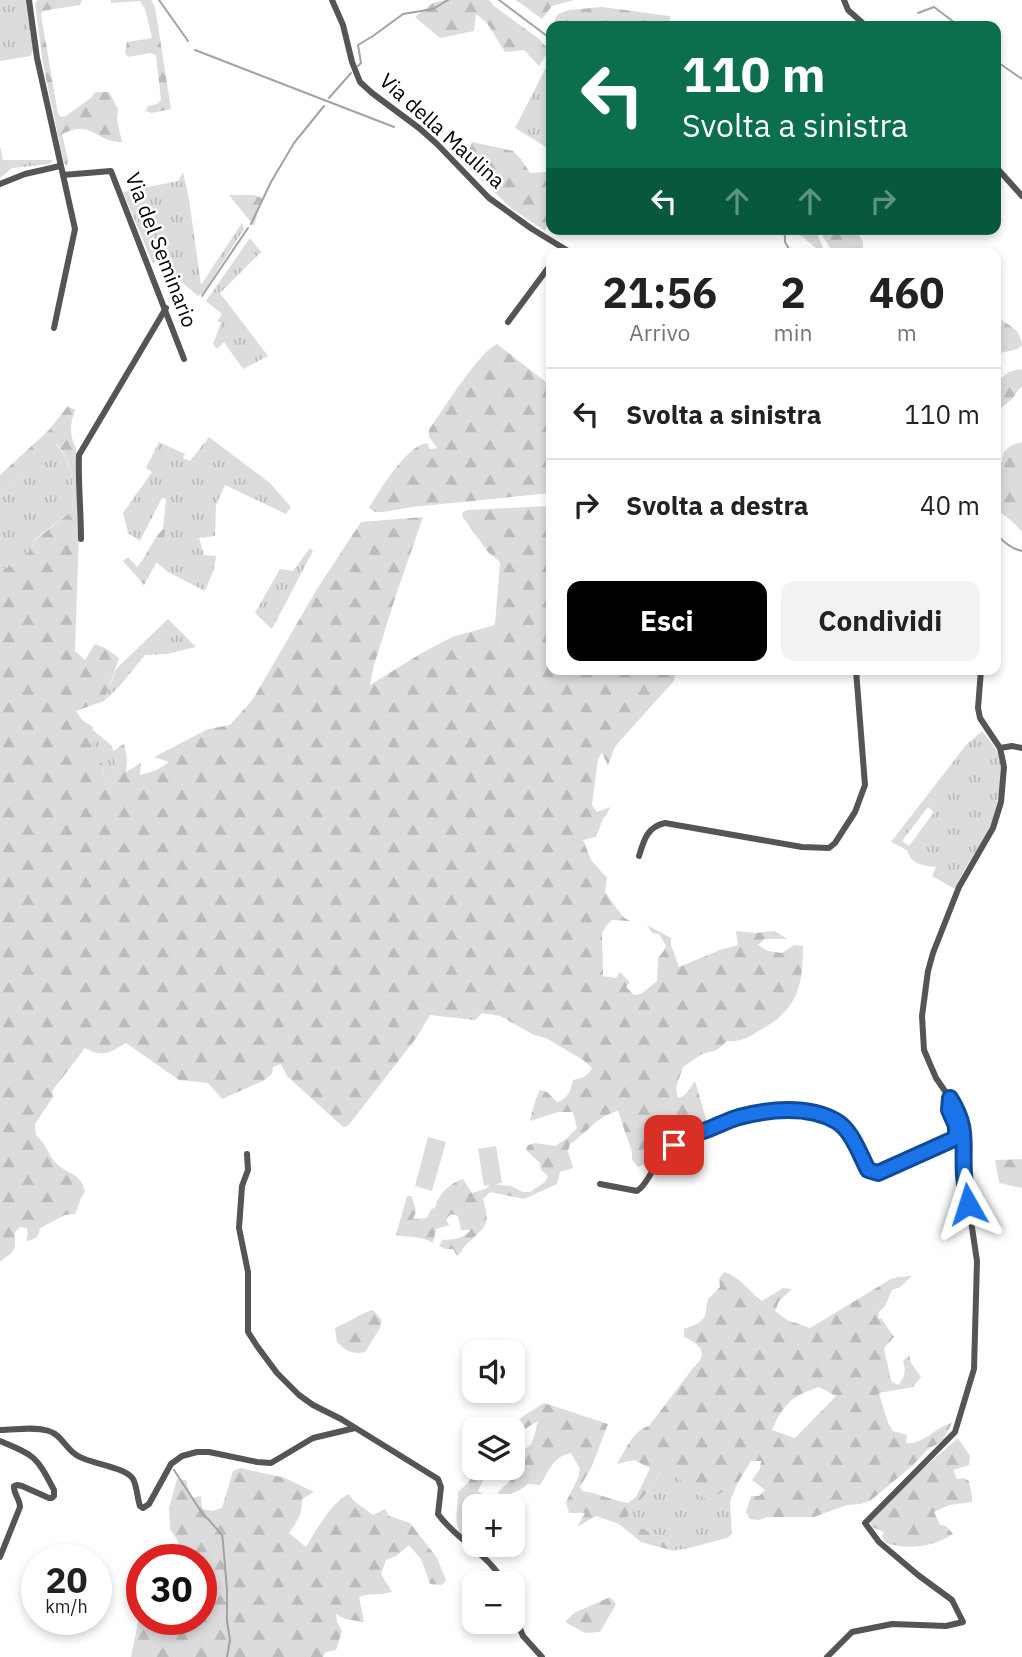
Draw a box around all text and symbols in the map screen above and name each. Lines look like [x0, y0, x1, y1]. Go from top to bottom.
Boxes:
text: 110 m [682, 42, 826, 105]
icon: left [567, 49, 658, 140]
street label: Via della Maulina [374, 66, 511, 194]
text: Svolta a sinistra [682, 104, 908, 146]
street label: Via del Seminario [120, 168, 204, 331]
icon: left [645, 182, 683, 220]
icon: ahead [718, 182, 756, 220]
icon: ahead [791, 182, 829, 220]
icon: right [864, 182, 902, 220]
text: 21:56 [602, 265, 717, 320]
text: 2 [780, 265, 806, 320]
text: 460 [869, 265, 945, 320]
text: Arrivo [629, 317, 690, 347]
text: min [774, 317, 812, 347]
text: m [897, 317, 917, 347]
icon: left [567, 395, 605, 433]
text: Svolta a sinistra [626, 397, 822, 431]
text: 110 m [904, 397, 980, 431]
icon: right [567, 486, 605, 524]
text: Svolta a destra [626, 488, 808, 522]
text: 40 m [920, 488, 980, 522]
button: Esci [567, 581, 767, 661]
button: Condividi [781, 581, 980, 661]
pin [644, 1115, 704, 1175]
icon: arrive [655, 1126, 693, 1164]
position arrow [931, 1167, 1005, 1241]
map controls [462, 1340, 525, 1634]
button: sound [462, 1340, 525, 1403]
button: layers [462, 1417, 525, 1480]
button: + [462, 1494, 525, 1557]
speed limit sign: 30 [126, 1544, 217, 1635]
text: 20 [45, 1557, 88, 1603]
button: − [462, 1571, 525, 1634]
text: km/h [45, 1595, 88, 1618]

